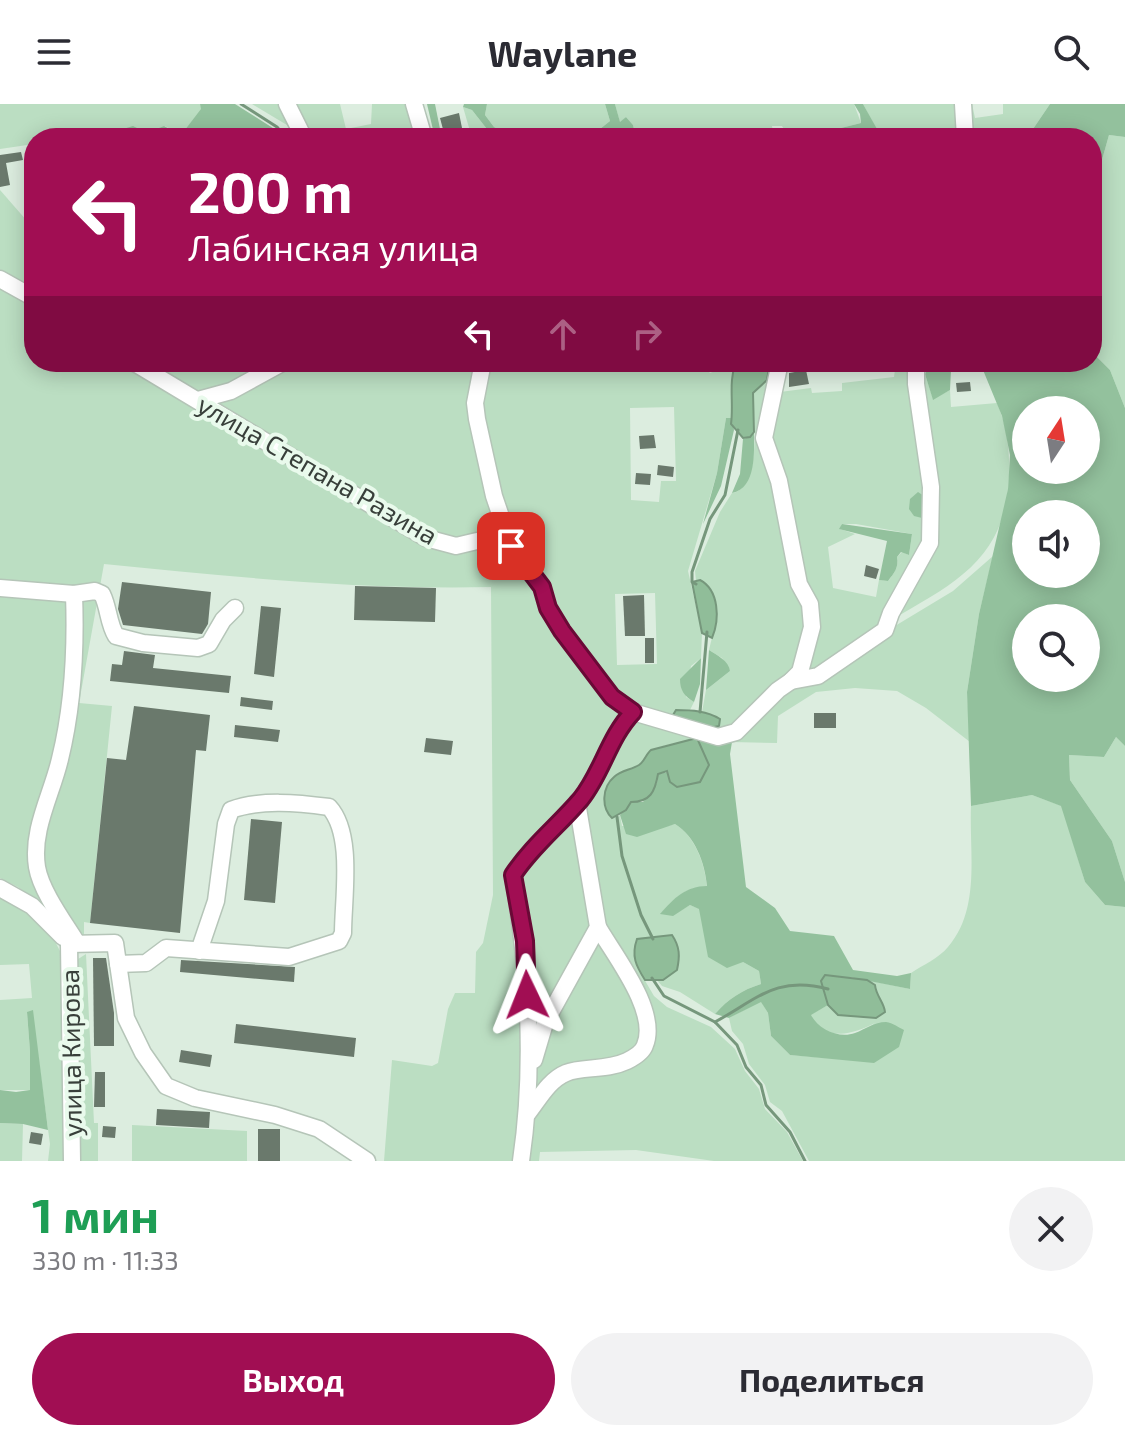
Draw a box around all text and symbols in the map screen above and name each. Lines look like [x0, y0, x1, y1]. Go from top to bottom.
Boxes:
icon: menu [32, 30, 76, 74]
icon: search [1049, 30, 1093, 74]
text: Waylane [488, 31, 637, 74]
text: 200 m [188, 157, 353, 224]
icon: left [56, 160, 160, 264]
text: Лабинская улица [188, 225, 479, 268]
icon: left [457, 312, 501, 356]
icon: ahead [541, 312, 585, 356]
icon: right [625, 312, 669, 356]
street label: улица Степана Разина [192, 388, 443, 551]
north arrow [1012, 396, 1100, 484]
map controls [1012, 396, 1100, 692]
button: sound [1012, 500, 1100, 588]
pin [477, 512, 545, 580]
icon: arrive [489, 524, 533, 568]
button: search [1012, 604, 1100, 692]
position arrow [485, 953, 569, 1037]
street label: улица Кирова [53, 969, 88, 1137]
text: 1 мин [32, 1185, 159, 1243]
button: close [1009, 1187, 1093, 1271]
text: 330 m · 11:33 [32, 1244, 179, 1275]
button: Выход [32, 1333, 555, 1425]
button: Поделиться [571, 1333, 1093, 1425]

